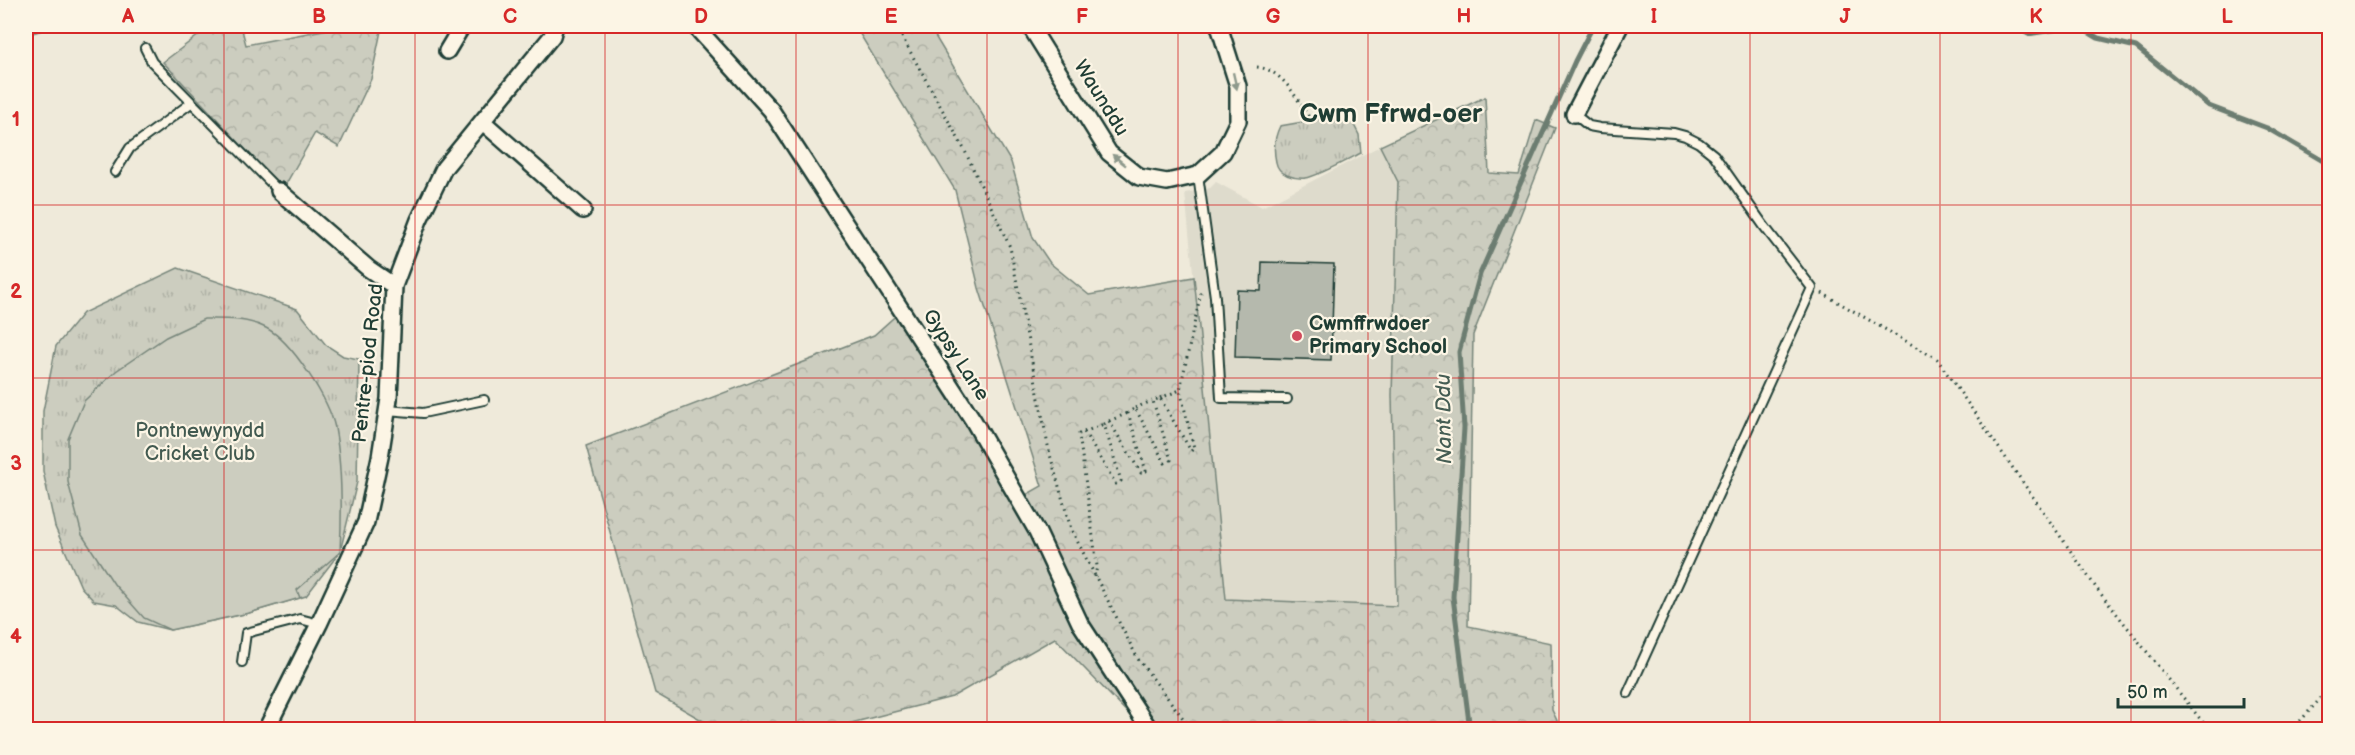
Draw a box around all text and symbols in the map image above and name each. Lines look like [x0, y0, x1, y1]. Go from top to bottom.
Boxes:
text: A [121, 5, 135, 29]
text: B [312, 5, 326, 29]
text: C [503, 5, 517, 29]
text: D [694, 5, 708, 29]
text: E [885, 5, 898, 29]
text: F [1076, 5, 1088, 29]
text: G [1266, 5, 1281, 29]
text: H [1457, 5, 1471, 29]
text: I [1651, 5, 1657, 29]
text: J [1840, 5, 1852, 29]
text: K [2029, 5, 2043, 29]
text: L [2221, 5, 2233, 29]
street label: Waunddu [1068, 56, 1134, 140]
one-way arrow [1231, 72, 1241, 91]
district label: Cwm Ffrwd-oer [1300, 99, 1483, 130]
text: 1 [12, 108, 20, 132]
one-way arrow [1112, 154, 1127, 167]
text: 2 [10, 280, 22, 304]
street label: Pentre-piod Road [348, 282, 388, 444]
street label: Gypsy Lane [918, 305, 995, 405]
place label: Cwmffrwdoer Primary School [1309, 312, 1447, 359]
marker: Cwmffrwdoer Primary School [1290, 329, 1304, 343]
water label: Nant Ddu [1431, 373, 1457, 464]
park label: Pontnewynydd Cricket Club [135, 419, 265, 466]
text: 3 [10, 452, 22, 476]
text: 4 [10, 625, 22, 649]
scale bar [2118, 671, 2244, 709]
text: 50 m [2127, 682, 2168, 703]

